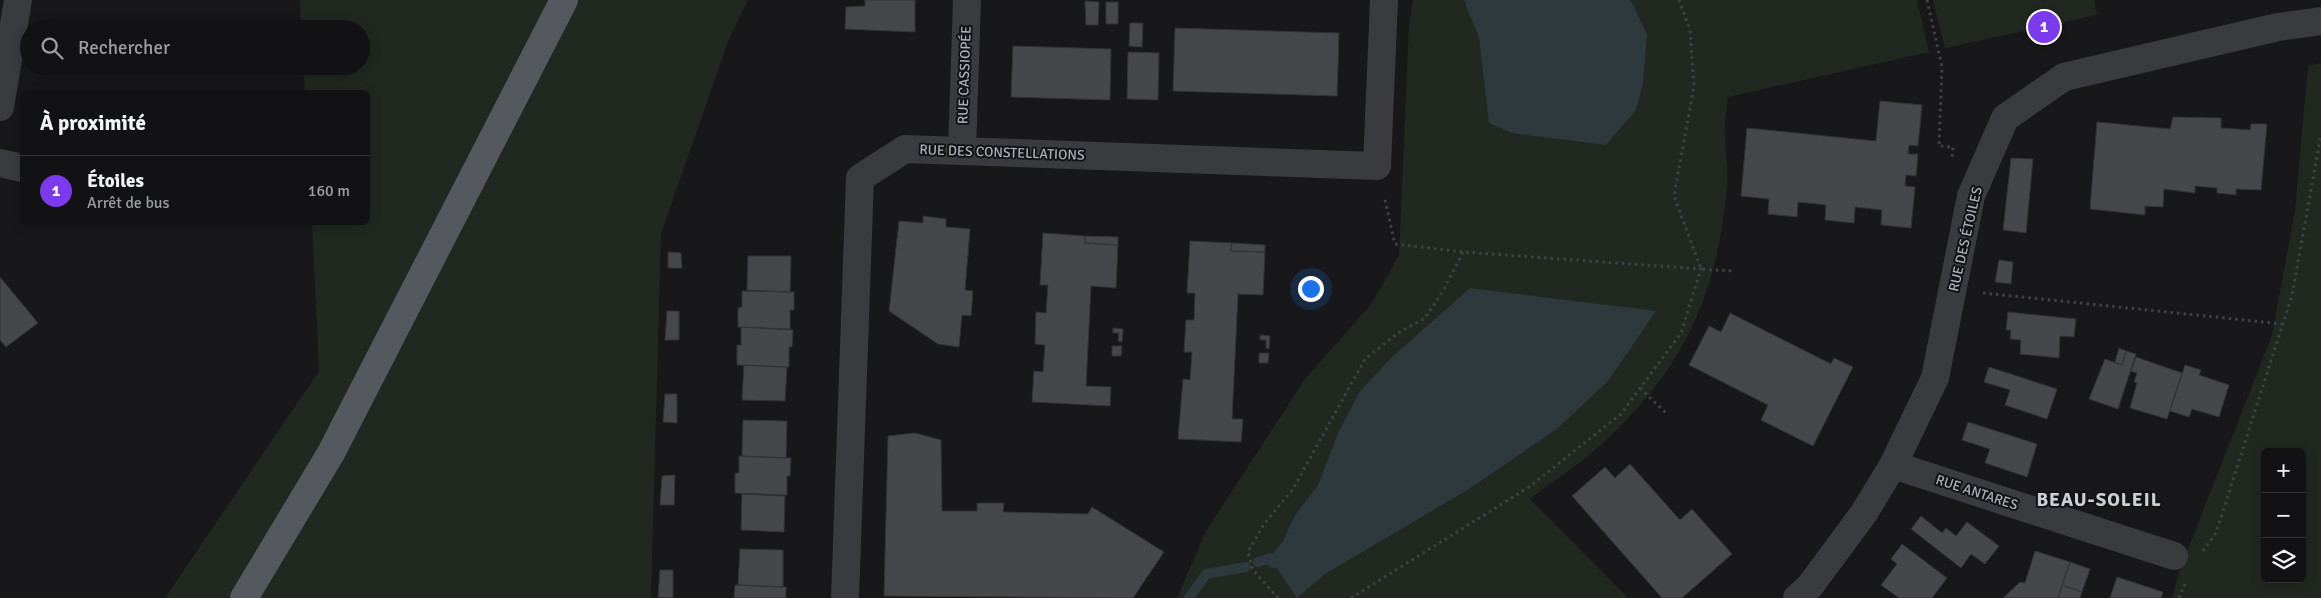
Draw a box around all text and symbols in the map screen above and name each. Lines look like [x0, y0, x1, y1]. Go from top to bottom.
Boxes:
pin: 1 [2028, 8, 2060, 46]
search box [20, 20, 370, 75]
street label: RUE CASSIOPÉE [954, 26, 975, 124]
icon: search [38, 34, 66, 62]
text: Rechercher [78, 36, 170, 60]
text: À proximité [40, 110, 146, 136]
street label: RUE DES CONSTELLATIONS [919, 141, 1085, 164]
text: Étoiles [87, 169, 144, 193]
text: 1 [52, 181, 60, 201]
text: 160 m [308, 181, 350, 201]
street label: RUE DES ÉTOILES [1945, 185, 1986, 293]
text: Arrêt de bus [87, 193, 170, 213]
your location [1298, 276, 1324, 302]
map controls [2261, 448, 2306, 583]
button: + [2261, 448, 2306, 493]
street label: RUE ANTARES [1934, 471, 2020, 514]
district label: BEAU-SOLEIL [2036, 488, 2162, 512]
button: − [2261, 493, 2306, 538]
button: layers [2261, 538, 2306, 583]

